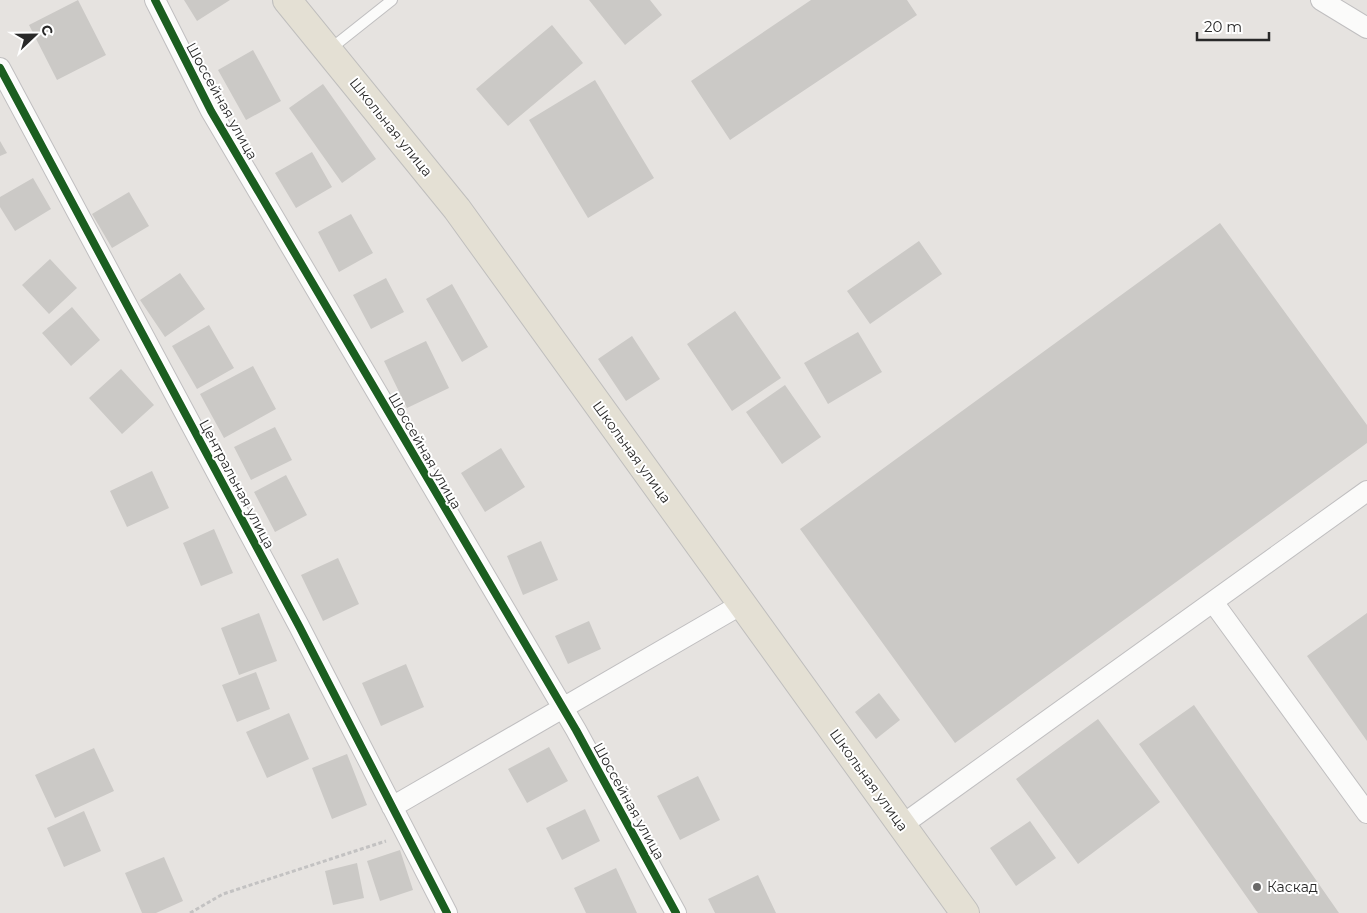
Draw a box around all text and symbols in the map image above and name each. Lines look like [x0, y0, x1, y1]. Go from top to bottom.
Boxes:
north arrow [10, 10, 60, 60]
scale bar [1197, 10, 1270, 42]
text: 20 m [1204, 17, 1242, 36]
text: С [37, 22, 57, 38]
street label: Шоссейная улица [182, 39, 262, 163]
street label: Школьная улица [346, 74, 436, 180]
street label: Шоссейная улица [384, 390, 466, 512]
street label: Школьная улица [589, 397, 675, 507]
street label: Центральная улица [195, 416, 279, 552]
street label: Школьная улица [826, 725, 912, 835]
street label: Шоссейная улица [589, 739, 669, 863]
place label: Каскад [1267, 878, 1318, 896]
marker: Каскад [1251, 881, 1263, 893]

